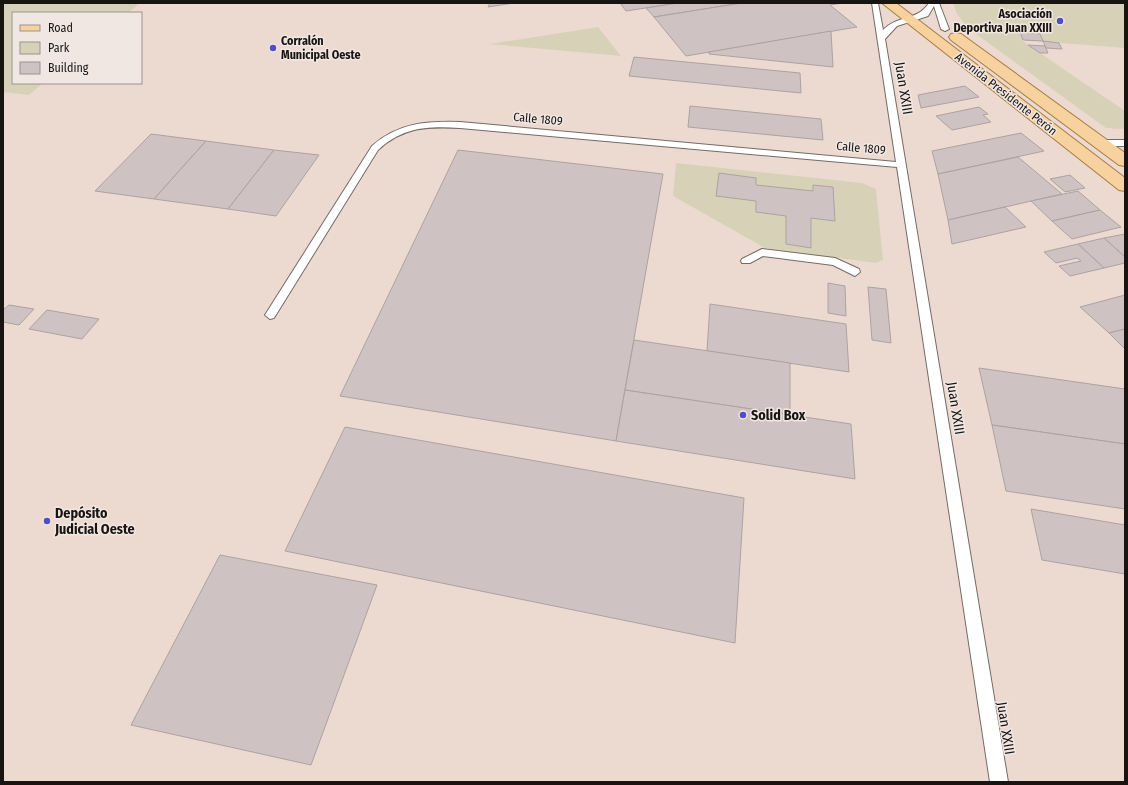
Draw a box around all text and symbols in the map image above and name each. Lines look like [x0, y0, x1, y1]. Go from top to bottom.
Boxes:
place label: Asociación Deportiva Juan XXIII [953, 7, 1052, 35]
legend [12, 12, 142, 84]
marker: Asociación Deportiva Juan XXIII [1055, 16, 1065, 26]
text: Road [48, 21, 73, 35]
place label: Corralón Municipal Oeste [281, 34, 361, 62]
text: Park [48, 41, 70, 55]
marker: Corralón Municipal Oeste [268, 43, 278, 53]
street label: Avenida Presidente Perón [952, 50, 1060, 138]
street label: Juan XXIII [891, 60, 916, 116]
text: Building [48, 61, 89, 75]
street label: Calle 1809 [513, 110, 563, 128]
street label: Calle 1809 [836, 139, 886, 157]
street label: Juan XXIII [943, 380, 968, 436]
place label: Solid Box [751, 407, 806, 424]
marker: Solid Box [738, 410, 748, 420]
place label: Depósito Judicial Oeste [54, 505, 135, 538]
marker: Depósito Judicial Oeste [42, 516, 52, 526]
street label: Juan XXIII [993, 700, 1018, 756]

